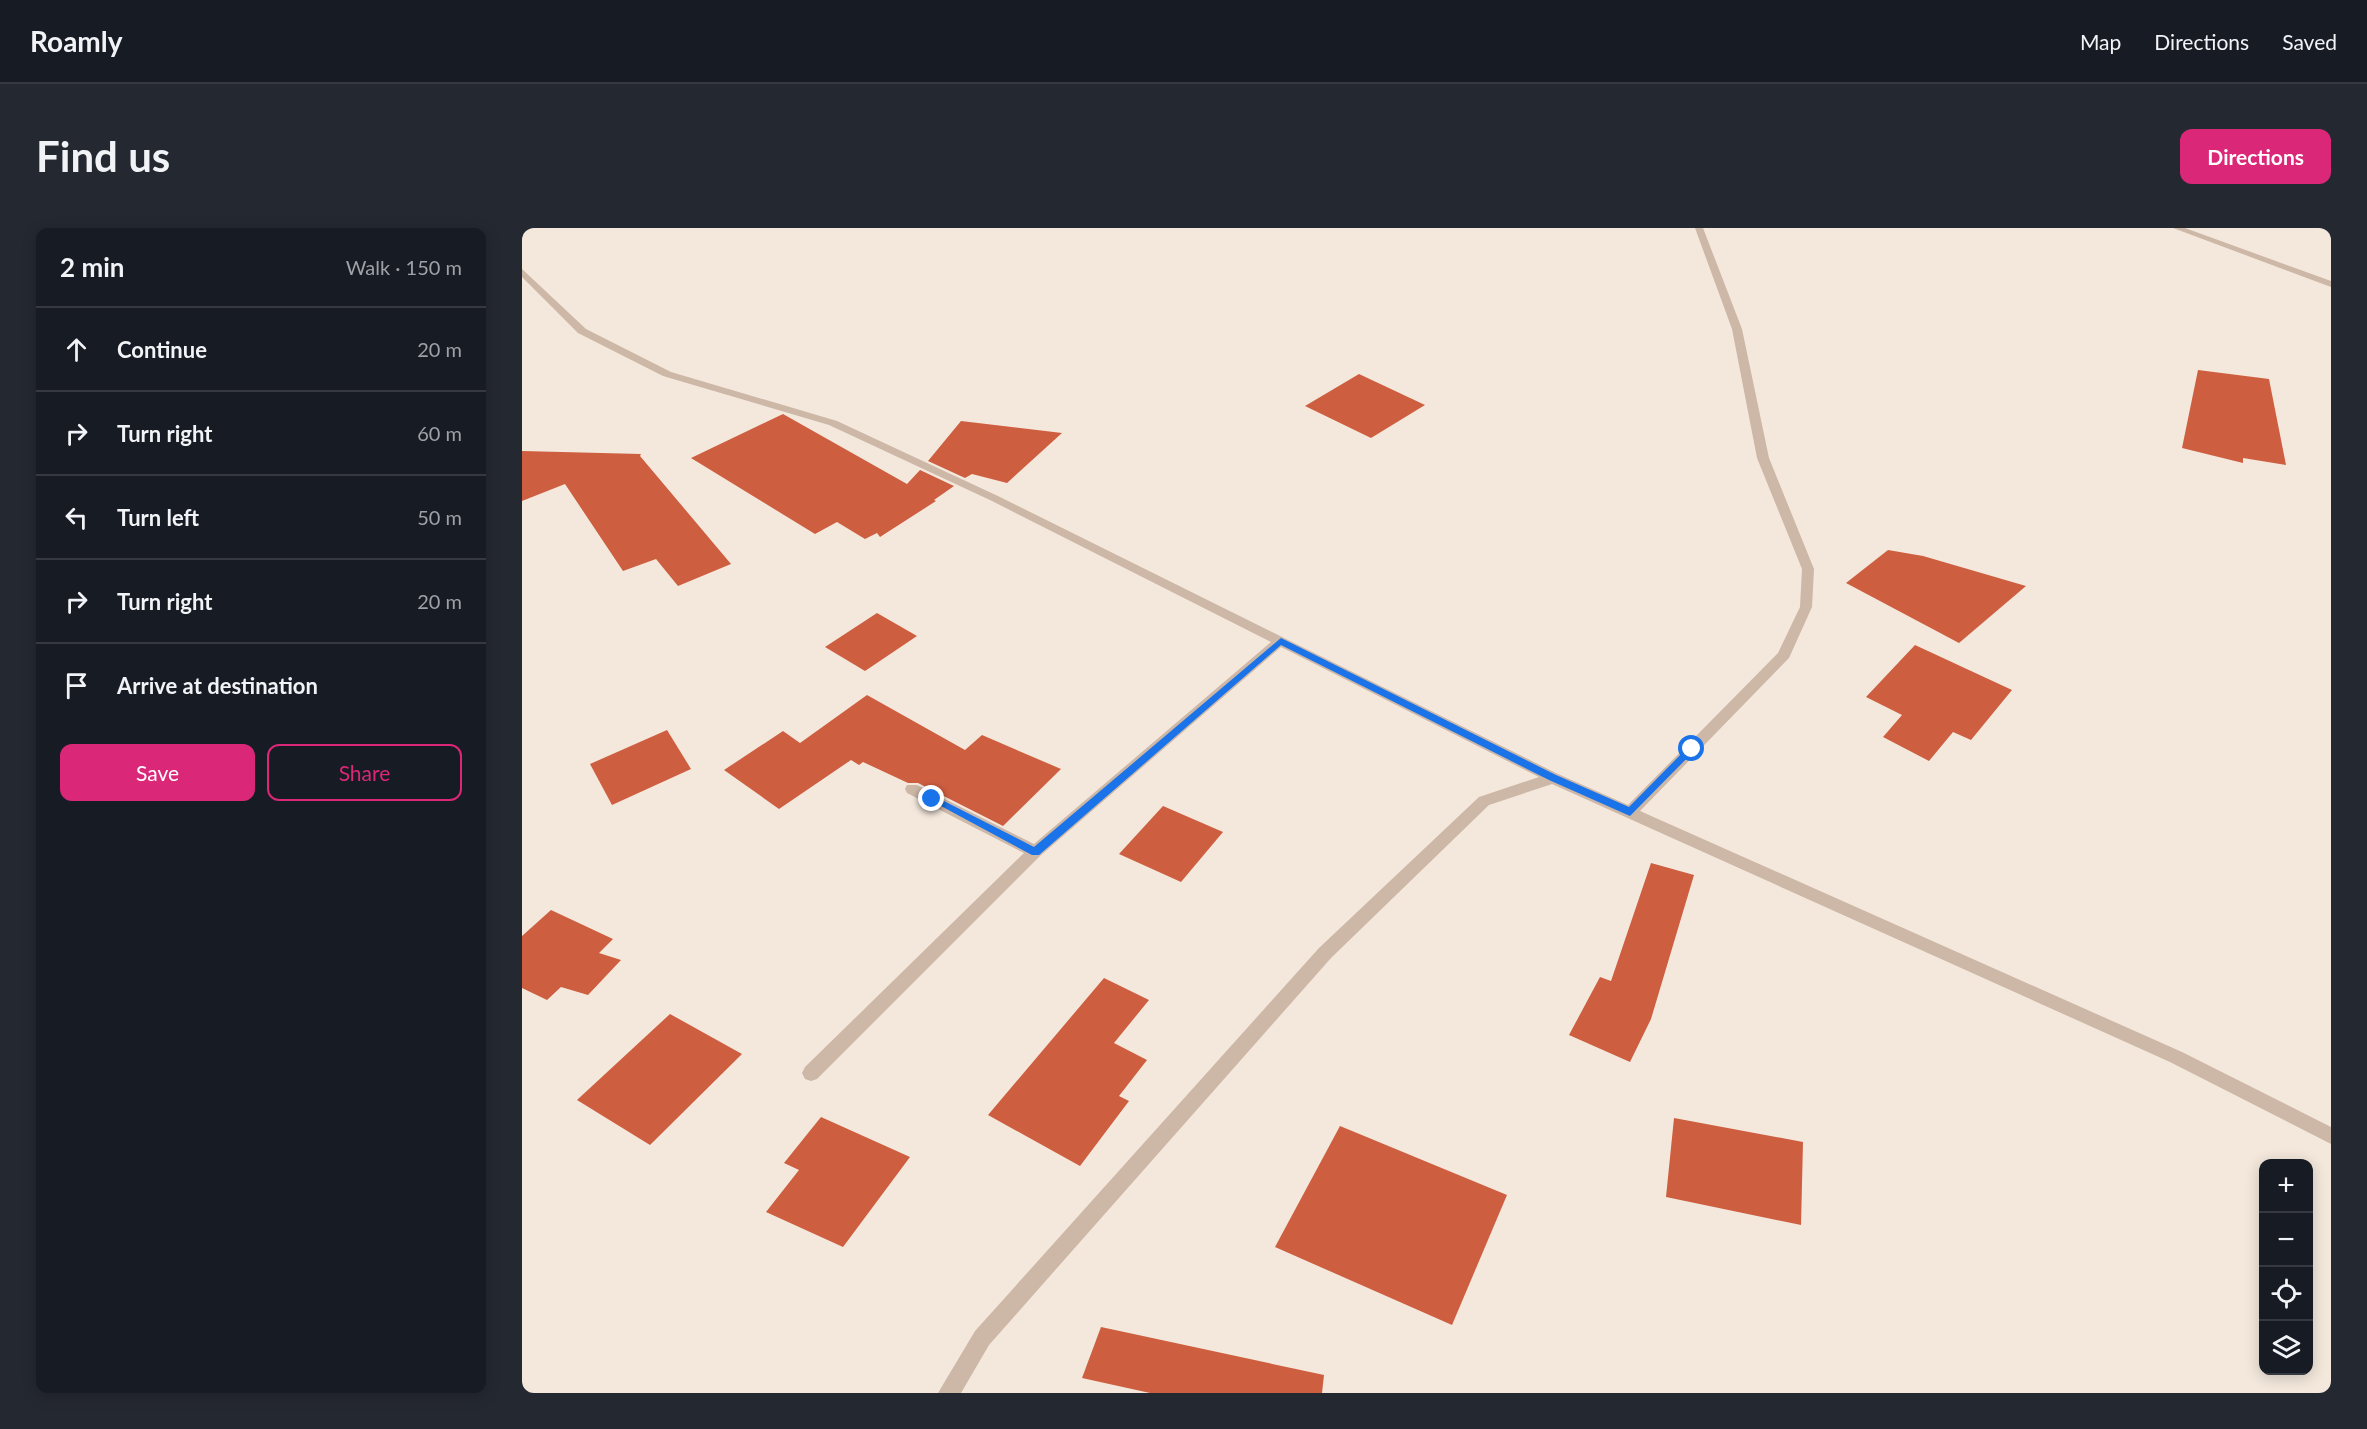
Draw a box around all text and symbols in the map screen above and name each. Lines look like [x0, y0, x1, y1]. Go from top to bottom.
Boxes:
text: Roamly [30, 24, 123, 58]
text: Map [2080, 29, 2121, 54]
text: Directions [2154, 29, 2249, 54]
text: Saved [2282, 29, 2337, 54]
button: Directions [2180, 129, 2331, 184]
text: Find us [36, 131, 170, 181]
text: 2 min [60, 251, 124, 283]
text: Walk · 150 m [346, 255, 462, 279]
icon: ahead [60, 333, 93, 366]
text: Continue [117, 336, 207, 363]
text: 20 m [417, 337, 462, 361]
icon: right [60, 417, 93, 450]
text: Turn right [117, 420, 212, 447]
text: 60 m [417, 421, 462, 445]
icon: left [60, 501, 93, 534]
text: Turn left [117, 504, 199, 531]
text: 50 m [417, 505, 462, 529]
icon: right [60, 585, 93, 618]
text: Turn right [117, 588, 212, 615]
text: 20 m [417, 589, 462, 613]
icon: arrive [60, 669, 93, 702]
text: Arrive at destination [117, 672, 318, 699]
route start [1678, 735, 1704, 761]
button: Save [60, 744, 255, 801]
button: Share [267, 744, 462, 801]
route end [918, 785, 944, 811]
map controls [2259, 1159, 2313, 1375]
button: + [2259, 1159, 2313, 1213]
button: − [2259, 1213, 2313, 1267]
button: locate [2259, 1267, 2313, 1321]
button: layers [2259, 1321, 2313, 1375]

